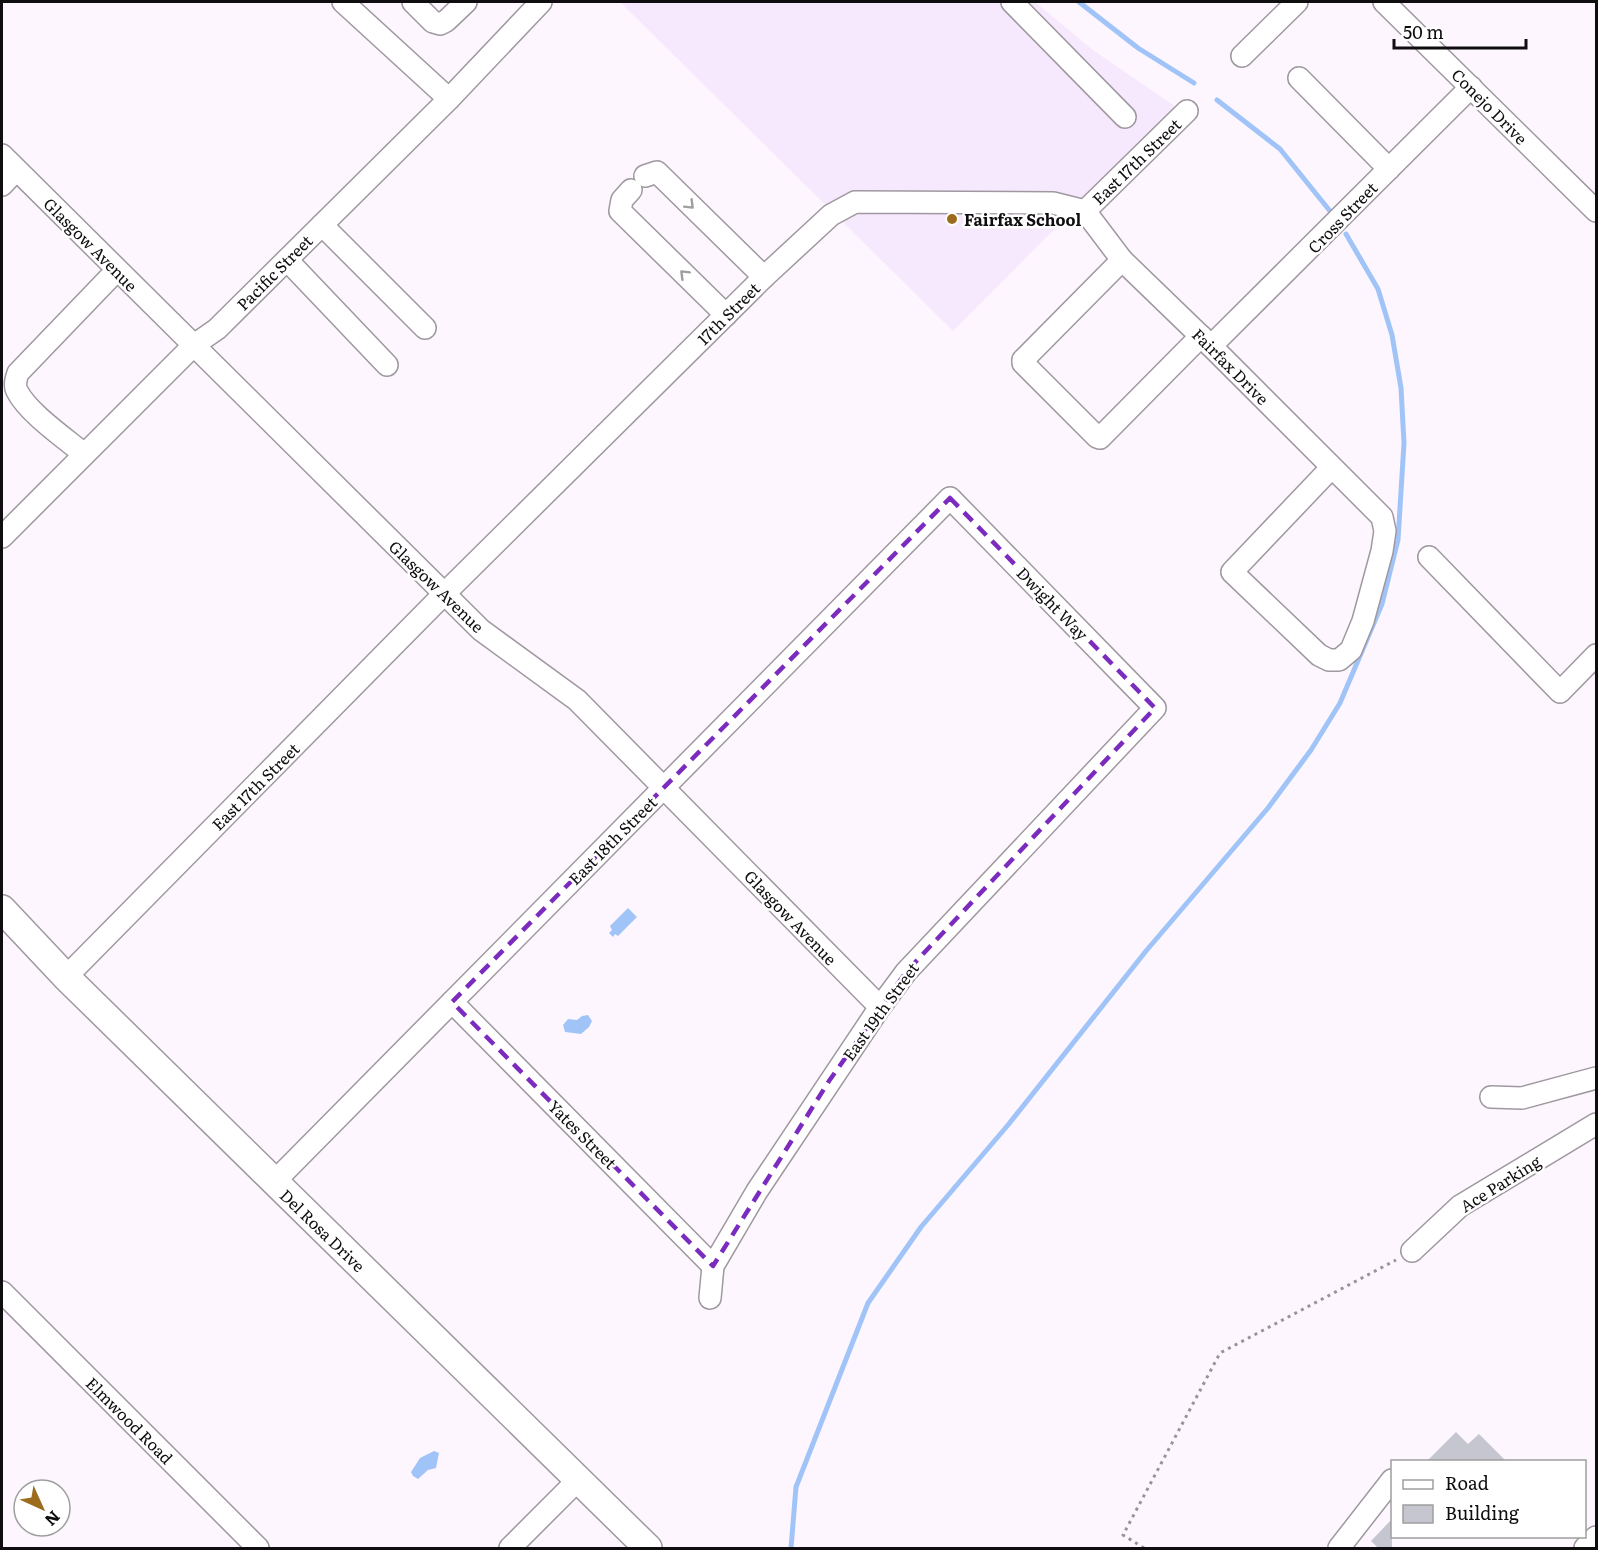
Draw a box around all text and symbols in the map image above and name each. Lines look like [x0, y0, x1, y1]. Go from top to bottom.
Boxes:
scale bar [1394, 12, 1526, 50]
text: 50 m [1403, 18, 1444, 45]
street label: Conejo Drive [1447, 63, 1533, 149]
street label: East 17th Street [1086, 112, 1186, 210]
street label: Cross Street [1302, 175, 1383, 258]
street label: Glasgow Avenue [39, 192, 143, 296]
one-way arrow [682, 198, 693, 209]
place label: Fairfax School [964, 207, 1081, 231]
marker: Fairfax School [945, 212, 959, 226]
street label: Pacific Street [231, 228, 318, 315]
one-way arrow [681, 271, 692, 282]
street label: 17th Street [691, 276, 765, 350]
street label: Fairfax Drive [1187, 322, 1275, 410]
street label: Glasgow Avenue [384, 534, 490, 638]
street label: Dwight Way [1012, 561, 1095, 646]
street label: East 17th Street [206, 736, 305, 835]
street label: East 18th Street [562, 790, 662, 890]
street label: Glasgow Avenue [739, 864, 843, 970]
street label: East 19th Street [836, 956, 924, 1065]
street label: Yates Street [543, 1094, 623, 1174]
street label: Ace Parking [1455, 1149, 1545, 1217]
street label: Del Rosa Drive [275, 1183, 371, 1277]
street label: Elmwood Road [81, 1371, 179, 1469]
legend [1391, 1460, 1586, 1538]
text: Road [1445, 1469, 1489, 1496]
north arrow [12, 1478, 72, 1538]
text: Building [1445, 1499, 1520, 1526]
text: N [40, 1506, 67, 1533]

